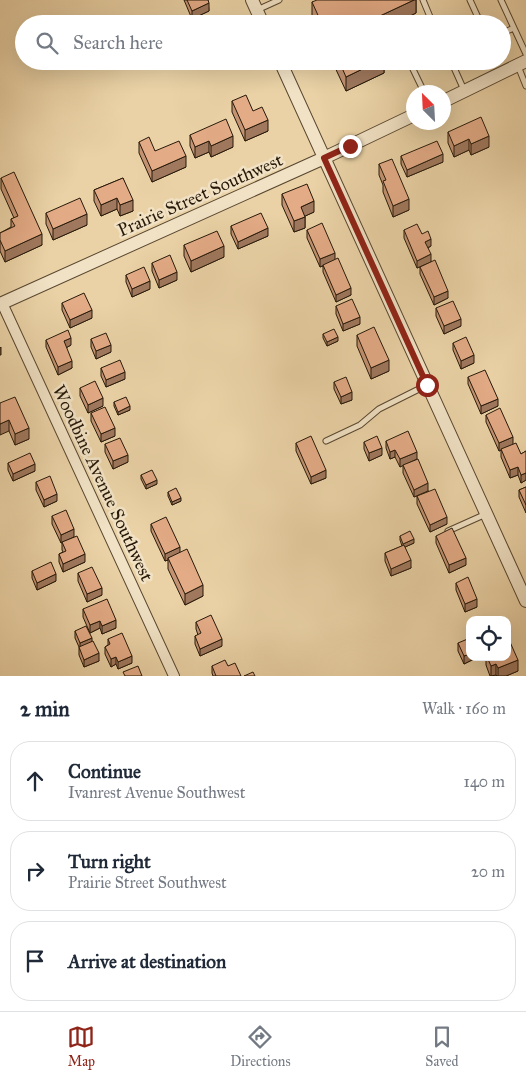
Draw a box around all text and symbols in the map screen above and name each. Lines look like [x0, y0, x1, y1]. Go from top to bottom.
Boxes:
search box [15, 15, 511, 70]
icon: search [33, 29, 61, 57]
text: Search here [73, 31, 163, 54]
north arrow [406, 85, 451, 130]
route end [339, 135, 362, 158]
street label: Prairie Street Southwest [114, 148, 287, 241]
route start [416, 374, 439, 397]
street label: Woodbine Avenue Southwest [48, 381, 158, 585]
map controls [466, 616, 511, 661]
button: locate [466, 616, 511, 661]
text: 2 min [20, 696, 70, 722]
text: Walk · 160 m [422, 699, 506, 718]
text: Continue [68, 760, 141, 783]
icon: ahead [21, 767, 49, 795]
text: 140 m [464, 772, 505, 791]
text: Ivanrest Avenue Southwest [68, 783, 245, 802]
text: Turn right [68, 850, 151, 873]
icon: right [21, 857, 49, 885]
text: 20 m [471, 862, 505, 881]
text: Prairie Street Southwest [68, 873, 227, 892]
icon: arrive [21, 947, 49, 975]
text: Arrive at destination [68, 950, 226, 973]
tab: Map [67, 1023, 95, 1070]
tab: Directions [230, 1023, 291, 1070]
tab: Saved [425, 1023, 459, 1070]

